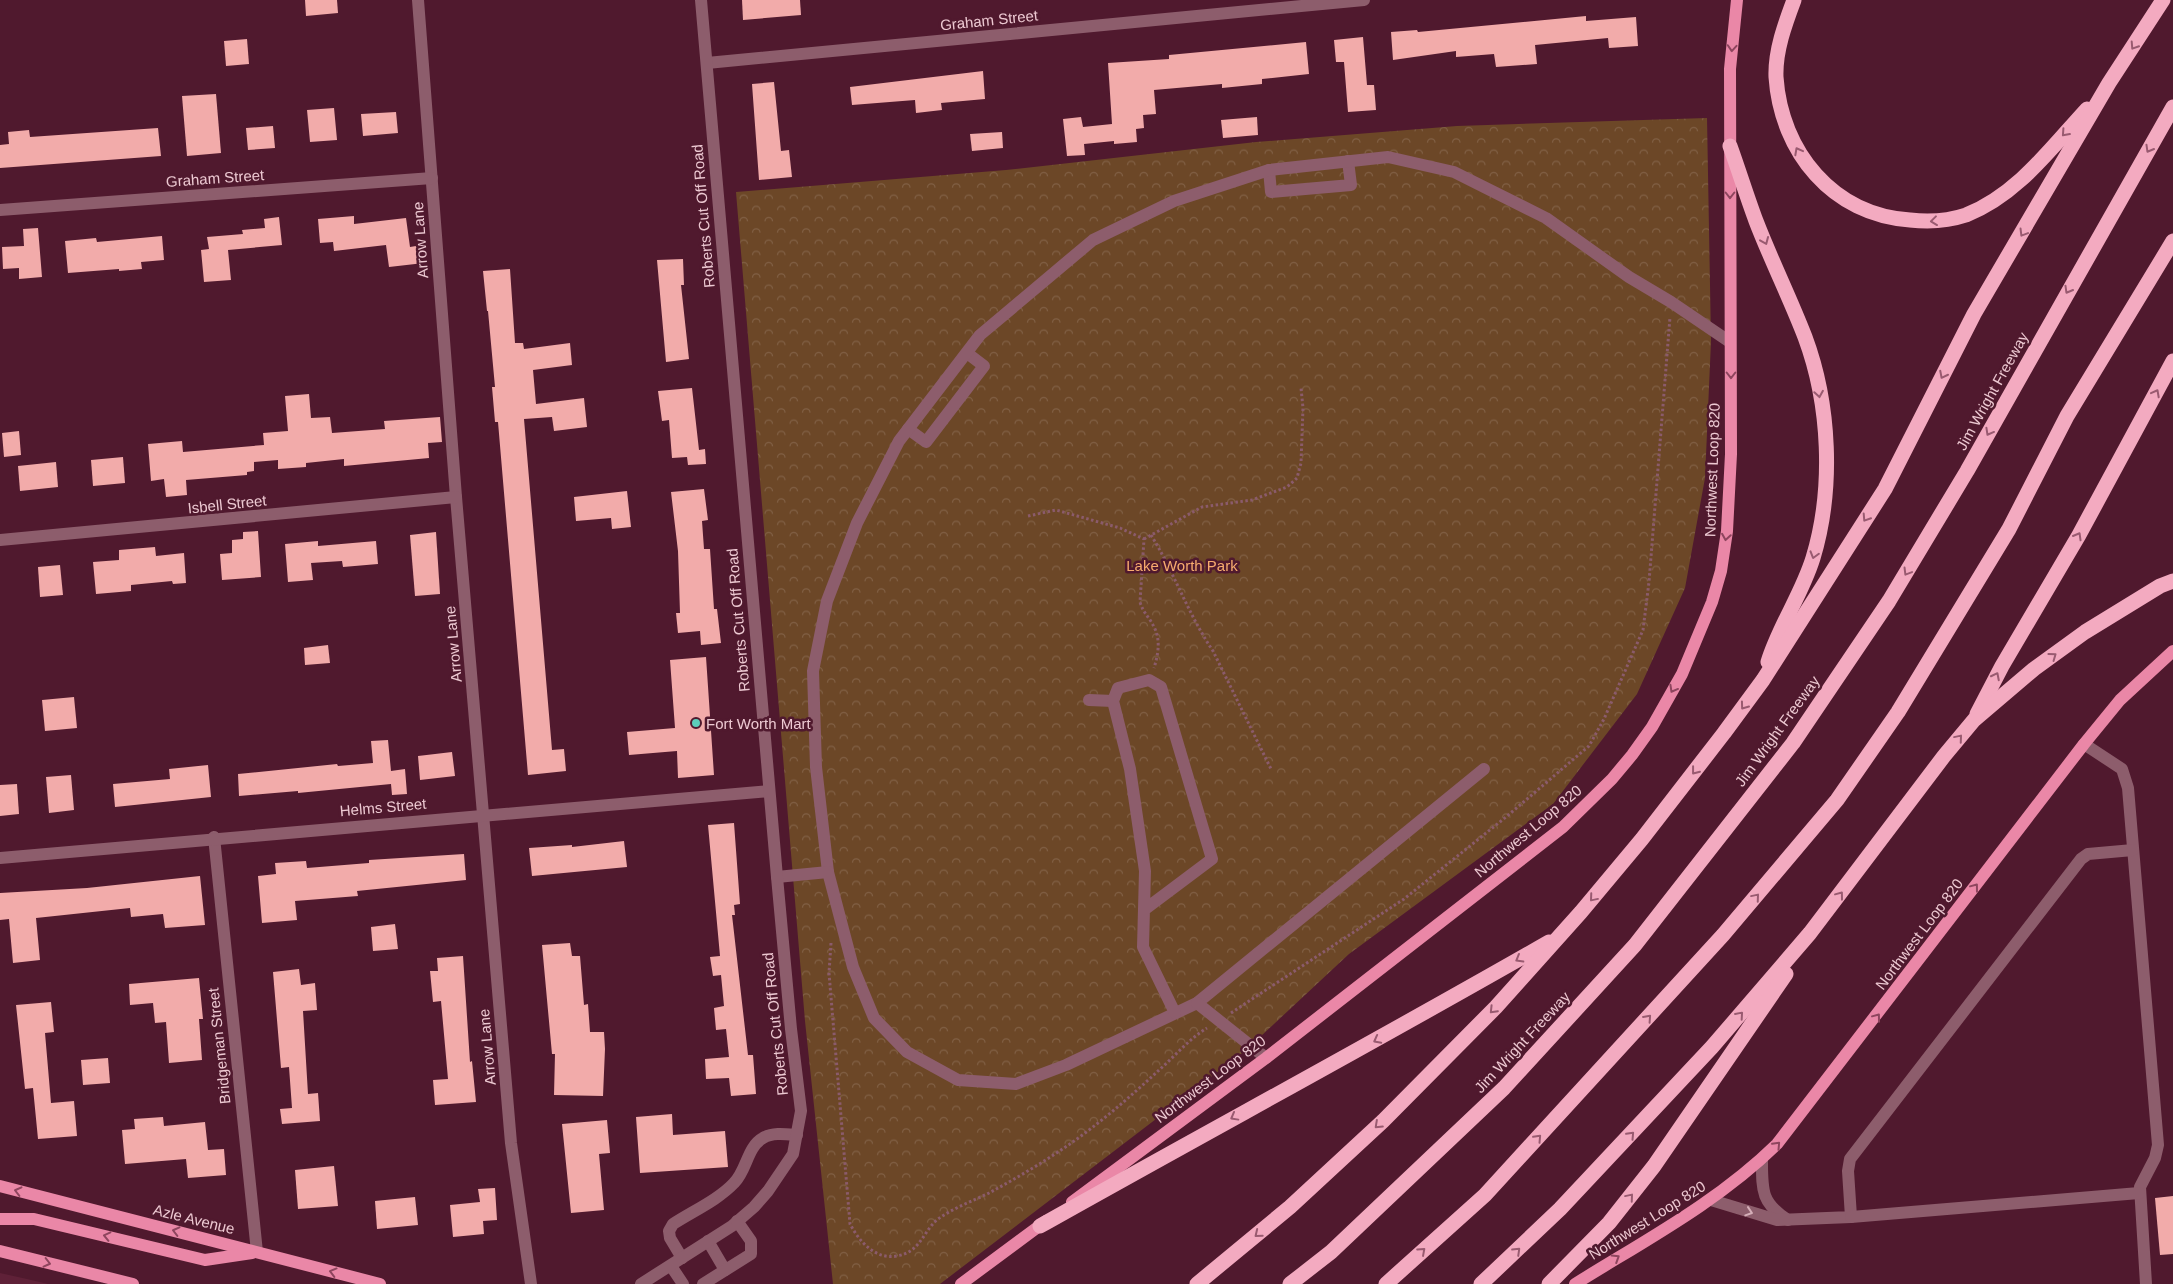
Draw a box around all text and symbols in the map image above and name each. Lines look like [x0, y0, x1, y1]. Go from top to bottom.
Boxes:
street label: Graham Street [939, 6, 1040, 34]
one-way arrow [2130, 41, 2140, 50]
one-way arrow [1726, 45, 1737, 53]
one-way arrow [2062, 127, 2071, 136]
street label: Roberts Cut Off Road [688, 144, 718, 288]
one-way arrow [2145, 144, 2155, 153]
one-way arrow [1794, 147, 1804, 156]
street label: Graham Street [165, 166, 265, 190]
one-way arrow [1725, 191, 1735, 199]
street label: Arrow Lane [409, 201, 431, 279]
one-way arrow [1930, 215, 1938, 225]
one-way arrow [2019, 228, 2029, 237]
one-way arrow [1758, 236, 1769, 245]
one-way arrow [2064, 285, 2074, 294]
street label: Jim Wright Freeway [1953, 329, 2032, 453]
one-way arrow [1939, 370, 1949, 379]
one-way arrow [1726, 371, 1736, 379]
one-way arrow [1814, 389, 1824, 398]
one-way arrow [2150, 389, 2160, 398]
street label: Northwest Loop 820 [1701, 403, 1723, 537]
one-way arrow [1985, 427, 1995, 436]
street label: Isbell Street [187, 491, 268, 517]
one-way arrow [1863, 512, 1872, 521]
one-way arrow [2072, 532, 2082, 541]
one-way arrow [1721, 533, 1732, 541]
street label: Roberts Cut Off Road [723, 548, 753, 692]
one-way arrow [1809, 550, 1819, 558]
park label: Lake Worth Park [1126, 557, 1238, 574]
one-way arrow [1903, 567, 1913, 576]
street label: Arrow Lane [441, 605, 465, 683]
one-way arrow [2047, 653, 2057, 662]
street label: Jim Wright Freeway [1731, 672, 1823, 789]
one-way arrow [1990, 673, 2000, 682]
one-way arrow [1669, 684, 1679, 693]
one-way arrow [1741, 700, 1749, 709]
place label: Fort Worth Mart [706, 715, 812, 732]
marker: Fort Worth Mart [690, 717, 702, 729]
one-way arrow [1954, 735, 1962, 744]
one-way arrow [1692, 765, 1700, 774]
street label: Northwest Loop 820 [1471, 781, 1585, 881]
street label: Helms Street [339, 795, 428, 819]
street label: Northwest Loop 820 [1872, 875, 1966, 993]
one-way arrow [1969, 884, 1977, 893]
one-way arrow [1834, 891, 1843, 900]
one-way arrow [1591, 892, 1599, 901]
one-way arrow [1750, 893, 1759, 902]
street label: Roberts Cut Off Road [759, 952, 791, 1096]
one-way arrow [1515, 953, 1524, 963]
street label: Bridgeman Street [204, 986, 234, 1105]
street label: Jim Wright Freeway [1471, 987, 1574, 1096]
one-way arrow [1490, 1005, 1499, 1014]
street label: Arrow Lane [475, 1008, 499, 1086]
one-way arrow [1734, 1011, 1743, 1020]
one-way arrow [1871, 1014, 1879, 1023]
one-way arrow [1642, 1015, 1651, 1024]
street label: Northwest Loop 820 [1151, 1032, 1269, 1126]
one-way arrow [1374, 1034, 1383, 1044]
one-way arrow [1231, 1111, 1240, 1121]
one-way arrow [1375, 1119, 1384, 1128]
one-way arrow [1625, 1132, 1634, 1141]
one-way arrow [1532, 1135, 1541, 1144]
one-way arrow [1771, 1141, 1780, 1150]
street label: Northwest Loop 820 [1586, 1177, 1708, 1263]
one-way arrow [14, 1186, 23, 1197]
one-way arrow [1624, 1194, 1633, 1203]
street label: Azle Avenue [152, 1201, 236, 1237]
one-way arrow [1744, 1207, 1753, 1217]
one-way arrow [171, 1226, 180, 1237]
one-way arrow [1255, 1229, 1264, 1237]
one-way arrow [102, 1231, 111, 1242]
one-way arrow [1511, 1248, 1520, 1257]
one-way arrow [1416, 1249, 1425, 1257]
one-way arrow [1610, 1255, 1619, 1265]
one-way arrow [43, 1257, 52, 1268]
one-way arrow [328, 1267, 337, 1278]

